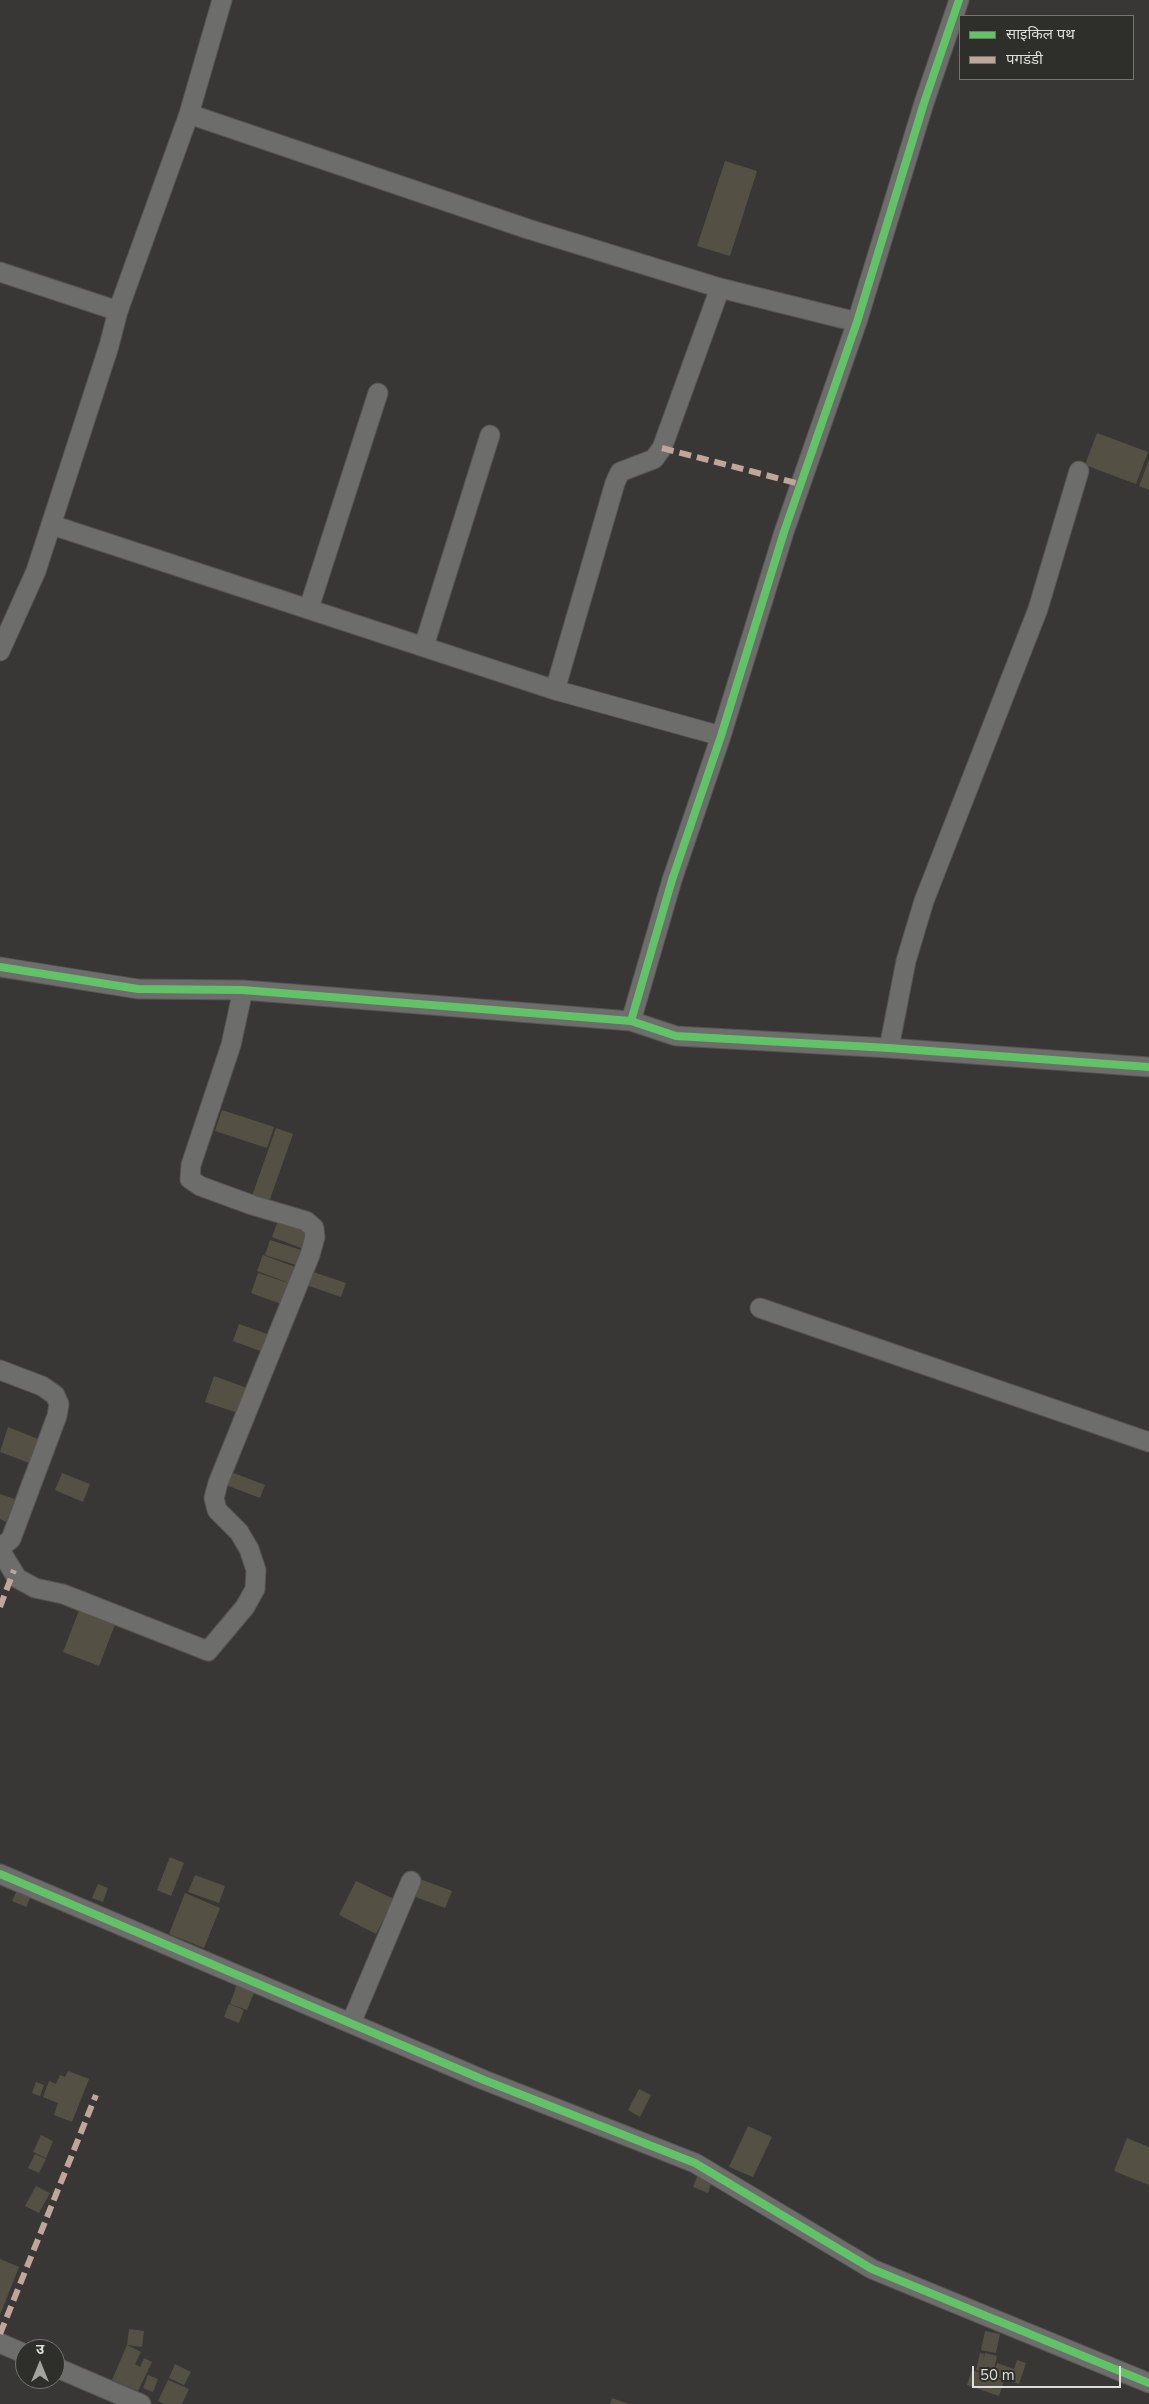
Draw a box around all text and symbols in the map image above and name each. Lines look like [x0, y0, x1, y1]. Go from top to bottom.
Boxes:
legend [959, 15, 1134, 80]
text: साइकिल पथ [1006, 24, 1075, 44]
text: पगडंडी [1006, 49, 1043, 69]
north arrow [15, 2339, 65, 2389]
text: उ [36, 2340, 44, 2359]
scale bar [974, 2356, 1123, 2388]
text: 50 m [980, 2365, 1015, 2385]

